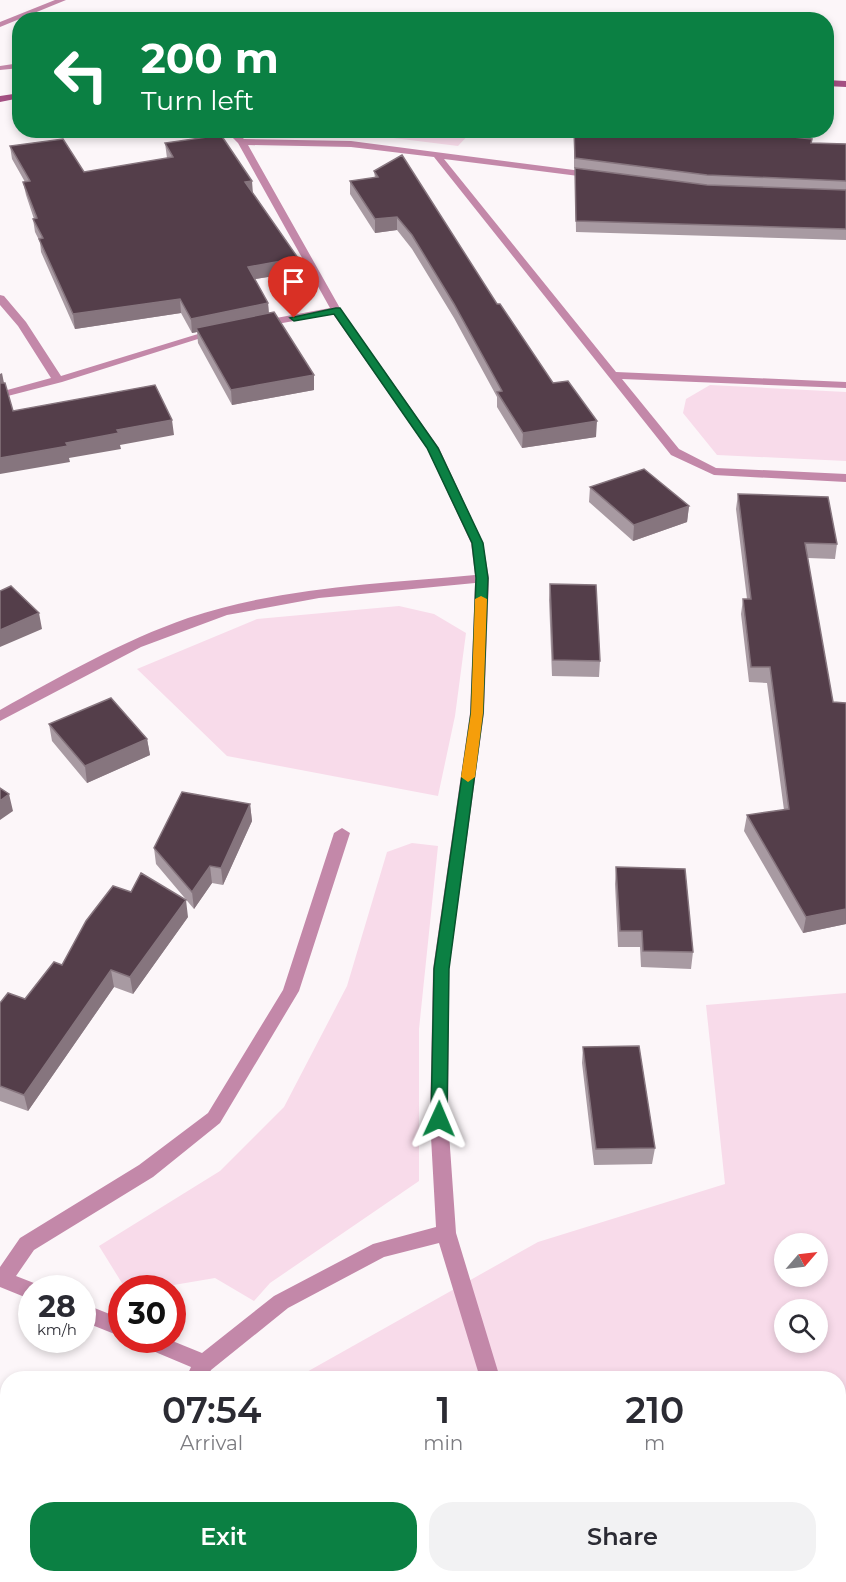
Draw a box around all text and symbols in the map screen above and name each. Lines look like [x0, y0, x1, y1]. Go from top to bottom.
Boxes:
text: 200 m [141, 32, 279, 84]
icon: left [42, 36, 120, 114]
text: Turn left [141, 84, 254, 117]
pin [268, 256, 319, 318]
icon: arrive [277, 265, 310, 298]
position arrow [407, 1087, 471, 1151]
north arrow [774, 1233, 828, 1287]
map controls [774, 1233, 828, 1353]
speed limit sign: 30 [108, 1275, 186, 1353]
text: 28 [38, 1288, 76, 1325]
button: search [774, 1299, 828, 1353]
text: km/h [37, 1320, 77, 1339]
text: 07:54 [162, 1388, 261, 1432]
text: 1 [436, 1388, 450, 1432]
text: 210 [625, 1388, 684, 1432]
text: Arrival [180, 1431, 243, 1455]
text: min [423, 1431, 463, 1455]
text: m [644, 1431, 665, 1455]
button: Exit [30, 1502, 417, 1571]
button: Share [429, 1502, 816, 1571]

